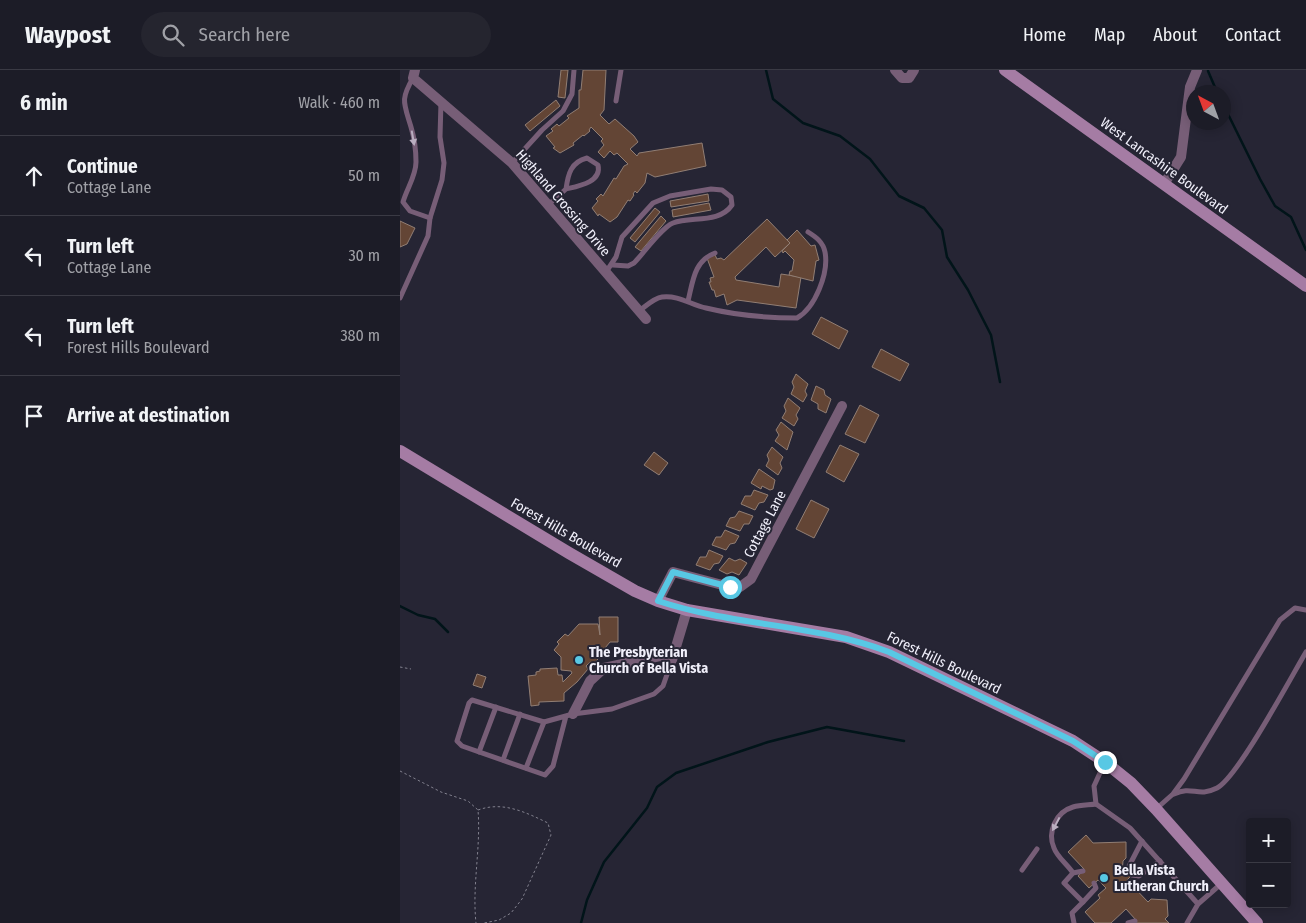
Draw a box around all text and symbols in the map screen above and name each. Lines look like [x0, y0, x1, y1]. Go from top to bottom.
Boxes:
search box [141, 12, 491, 57]
text: Waypost [25, 21, 111, 49]
icon: search [159, 21, 187, 49]
text: Search here [199, 23, 290, 46]
text: Home [1023, 24, 1066, 46]
text: Map [1094, 24, 1125, 46]
text: About [1153, 24, 1197, 46]
text: Contact [1225, 24, 1281, 46]
north arrow [1186, 85, 1231, 130]
text: 6 min [20, 90, 68, 116]
text: Walk · 460 m [298, 93, 380, 112]
street label: West Lancashire Boulevard [1097, 114, 1231, 218]
one-way arrow [409, 131, 417, 147]
street label: Highland Crossing Drive [512, 146, 614, 260]
text: Continue [67, 155, 138, 178]
icon: ahead [20, 162, 48, 190]
text: 50 m [348, 166, 380, 185]
text: Cottage Lane [67, 178, 151, 197]
text: Turn left [67, 235, 134, 258]
icon: left [20, 242, 48, 270]
text: 30 m [348, 246, 380, 265]
text: Cottage Lane [67, 258, 151, 277]
text: Turn left [67, 315, 134, 338]
icon: left [20, 322, 48, 350]
text: 380 m [340, 326, 380, 345]
text: Forest Hills Boulevard [67, 338, 209, 357]
icon: arrive [20, 402, 48, 430]
text: Arrive at destination [67, 404, 230, 427]
street label: Cottage Lane [740, 487, 790, 561]
street label: Forest Hills Boulevard [508, 494, 624, 572]
route start [719, 576, 742, 599]
street label: Forest Hills Boulevard [884, 628, 1004, 698]
place label: The Presbyterian Church of Bella Vista [589, 644, 708, 677]
marker: The Presbyterian Church of Bella Vista [573, 654, 585, 666]
route end [1094, 751, 1117, 774]
one-way arrow [1052, 816, 1060, 831]
map controls [1246, 818, 1291, 908]
button: + [1246, 818, 1291, 863]
place label: Bella Vista Lutheran Church [1114, 862, 1209, 895]
button: − [1246, 863, 1291, 908]
marker: Bella Vista Lutheran Church [1098, 872, 1110, 884]

